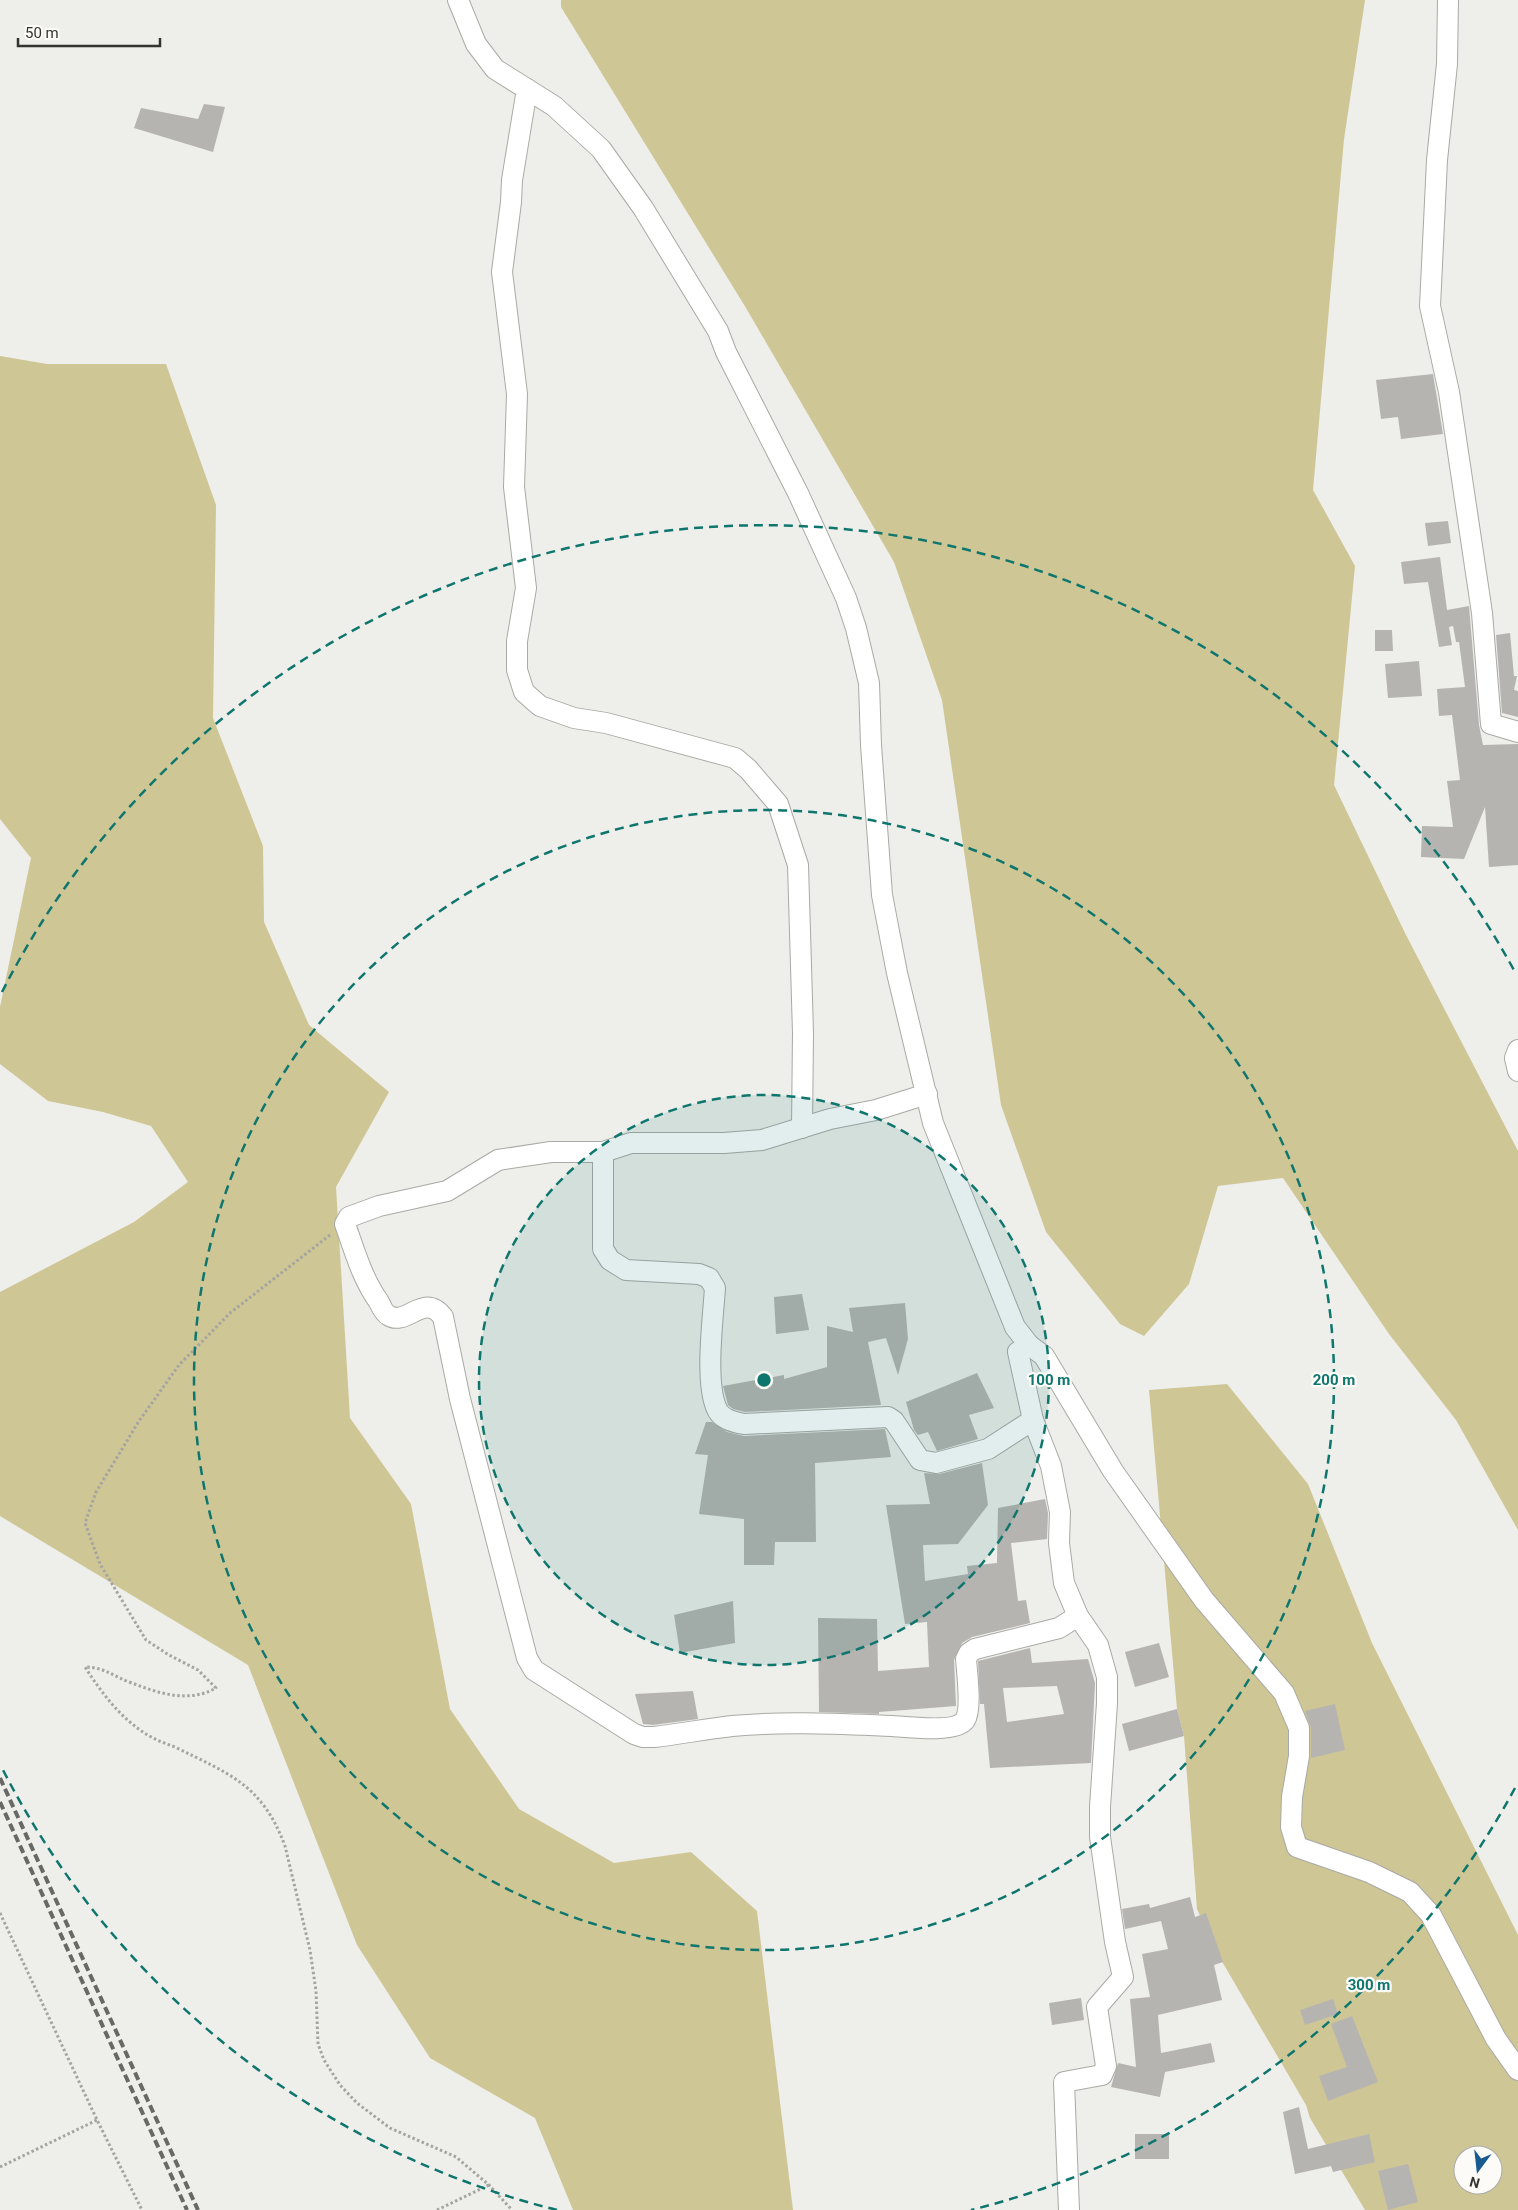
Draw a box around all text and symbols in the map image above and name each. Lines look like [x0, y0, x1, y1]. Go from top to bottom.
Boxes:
scale bar [18, 15, 160, 47]
text: 50 m [25, 24, 59, 42]
centre of rings [755, 1371, 773, 1389]
text: 100 m [1028, 1371, 1070, 1389]
text: 200 m [1313, 1371, 1355, 1389]
text: 300 m [1348, 1976, 1390, 1994]
north arrow [1453, 2145, 1503, 2195]
text: N [1468, 2174, 1481, 2192]

